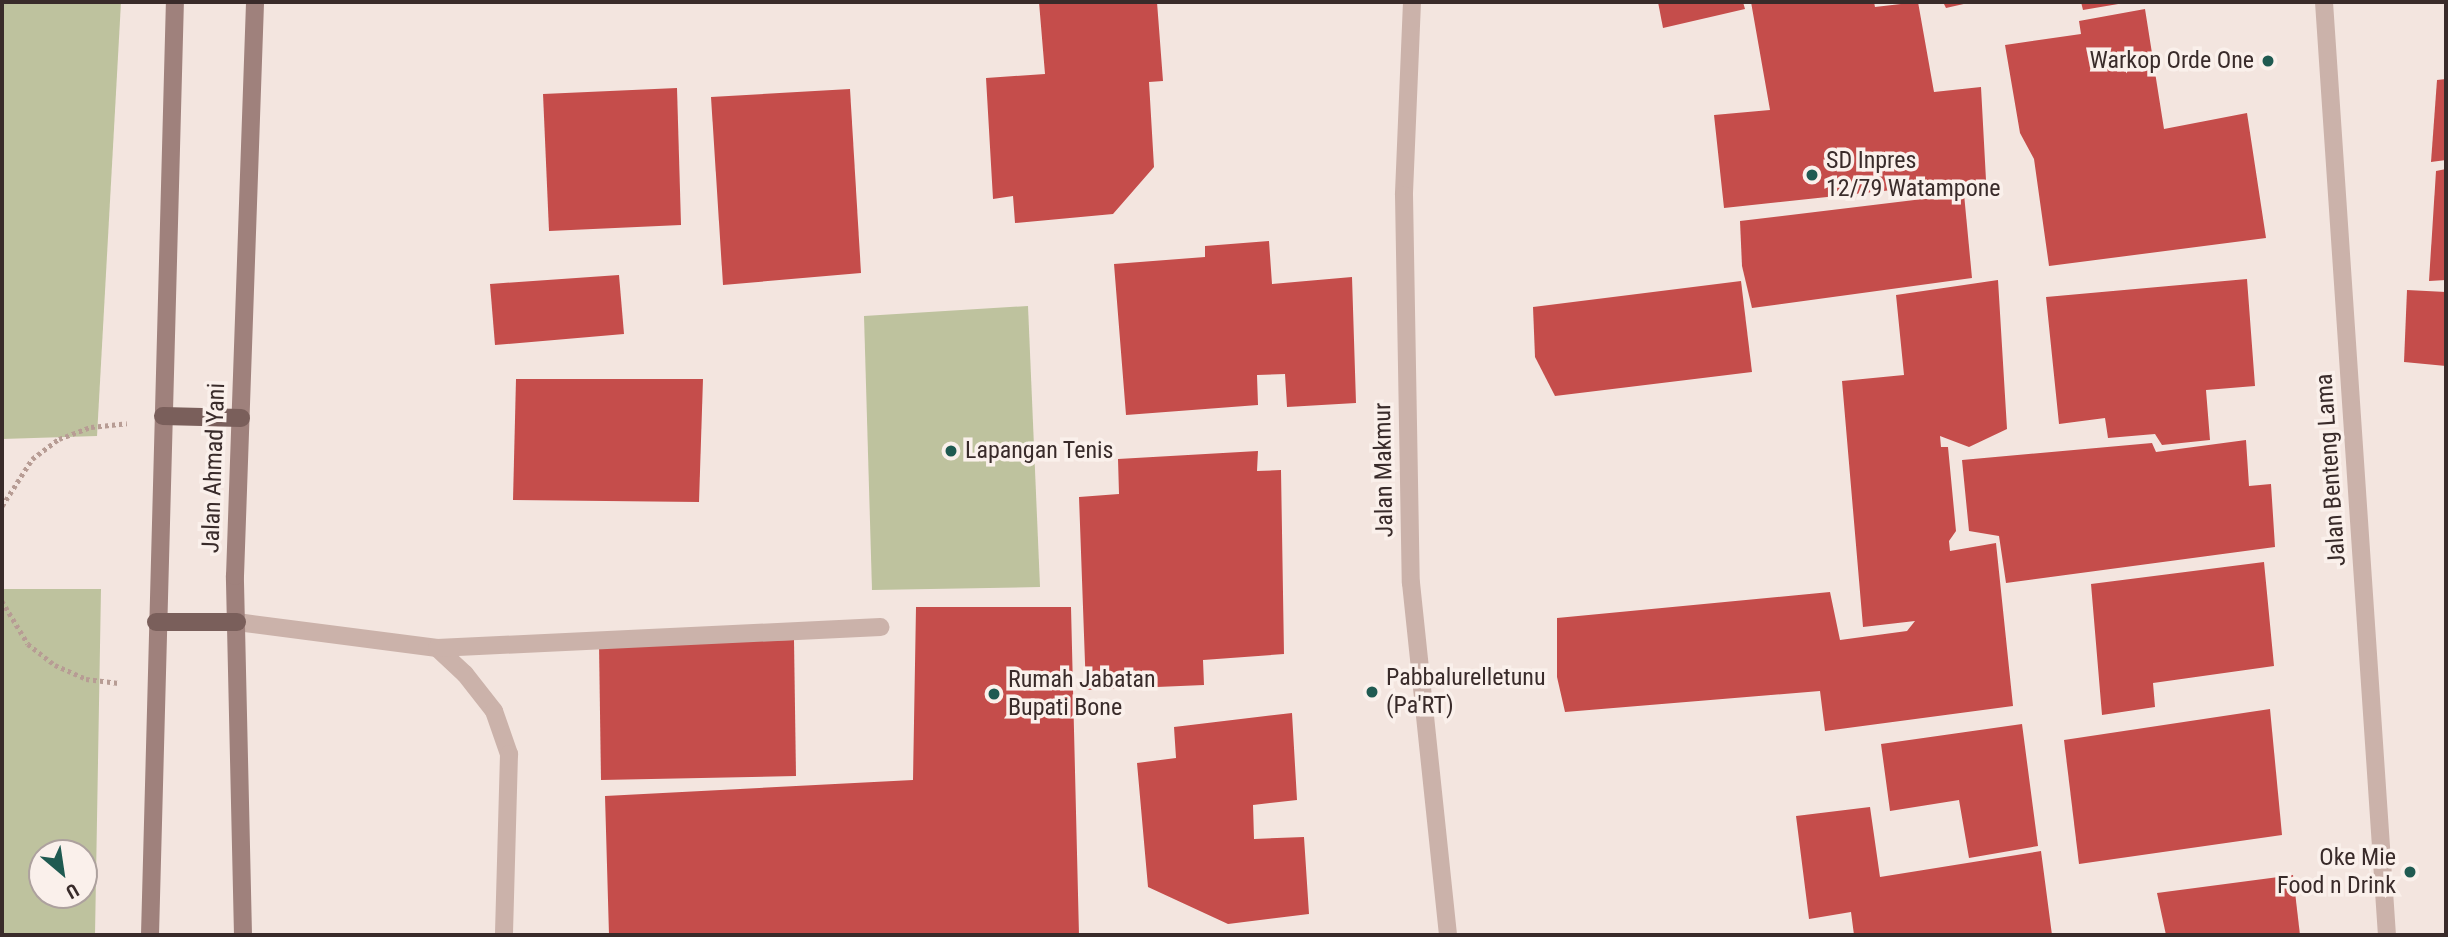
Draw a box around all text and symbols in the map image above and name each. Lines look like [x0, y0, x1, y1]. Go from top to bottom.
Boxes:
place label: Warkop Orde One [2090, 47, 2254, 75]
marker: Warkop Orde One [2260, 53, 2276, 69]
place label: SD Inpres 12/79 Watampone [1826, 147, 2001, 203]
marker: SD Inpres 12/79 Watampone [1804, 167, 1820, 183]
street label: Jalan Benteng Lama [2310, 373, 2352, 567]
street label: Jalan Ahmad Yani [197, 383, 231, 553]
street label: Jalan Makmur [1368, 402, 1400, 538]
place label: Lapangan Tenis [965, 437, 1114, 465]
marker: Lapangan Tenis [943, 443, 959, 459]
place label: Pabbalurelletunu (Pa'RT) [1386, 664, 1545, 720]
place label: Rumah Jabatan Bupati Bone [1008, 666, 1156, 722]
marker: Pabbalurelletunu (Pa'RT) [1364, 684, 1380, 700]
marker: Rumah Jabatan Bupati Bone [986, 686, 1002, 702]
north arrow [28, 839, 98, 909]
place label: Oke Mie Food n Drink [2277, 844, 2396, 900]
marker: Oke Mie Food n Drink [2402, 864, 2418, 880]
text: U [62, 878, 83, 904]

